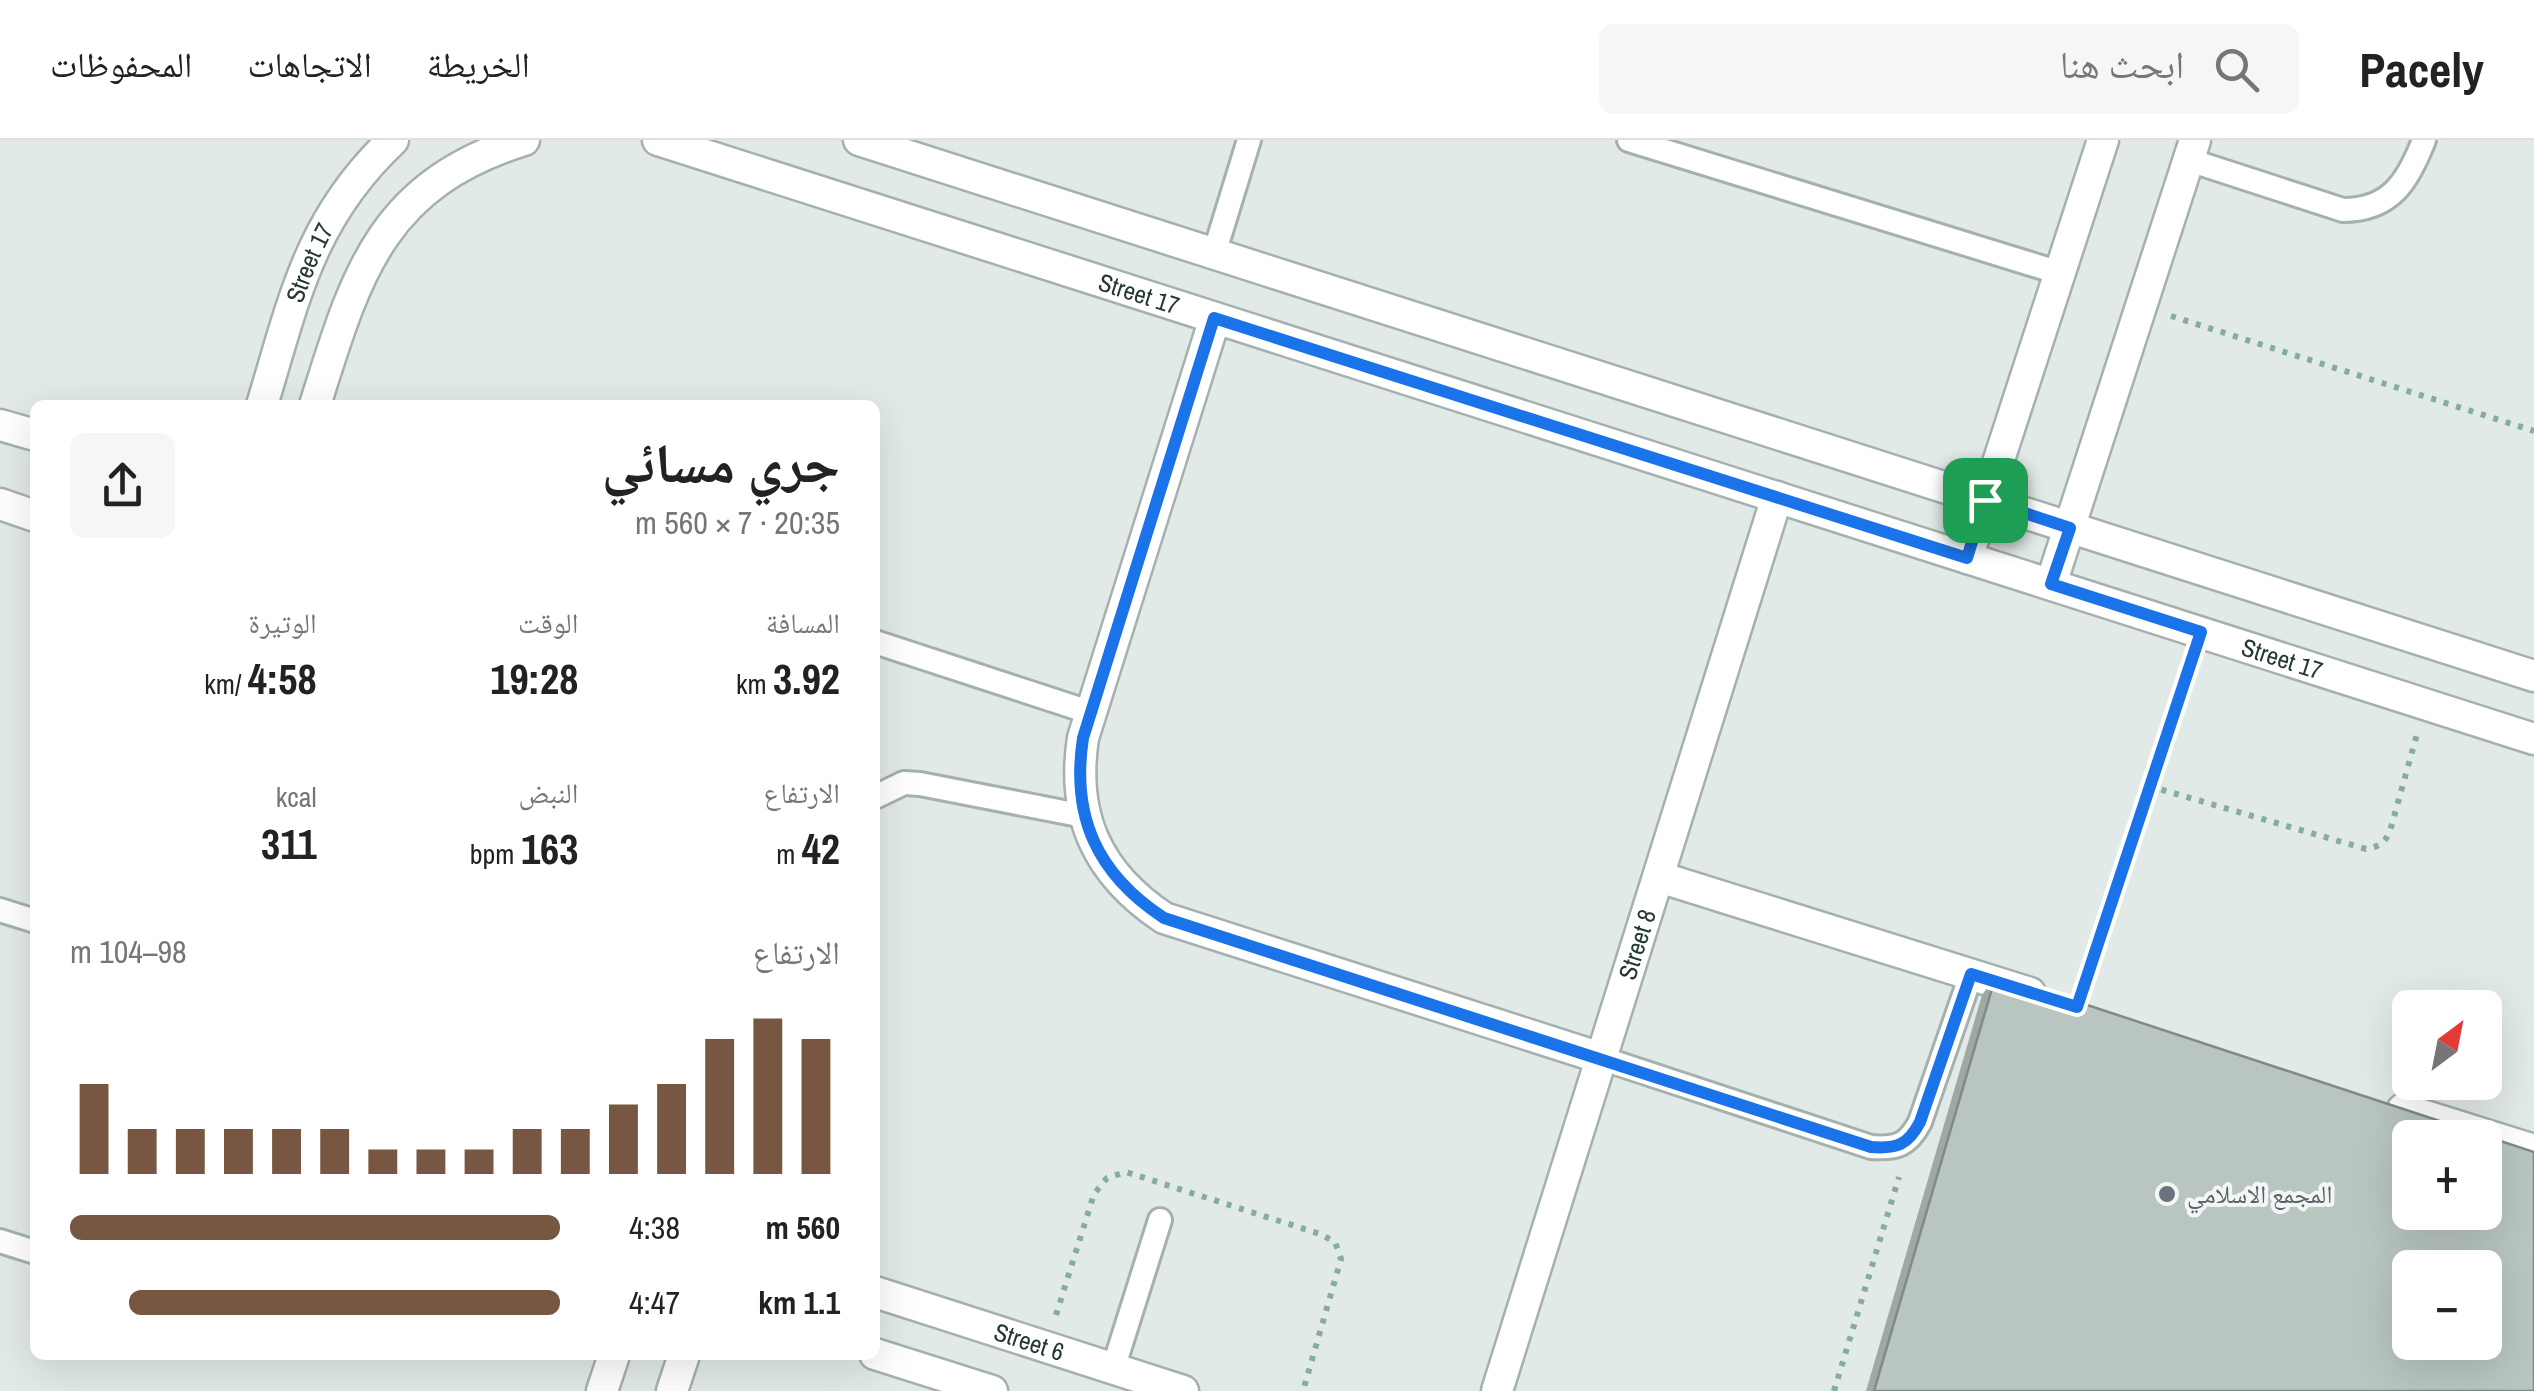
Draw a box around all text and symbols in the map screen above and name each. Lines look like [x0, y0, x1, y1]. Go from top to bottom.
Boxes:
search box [1599, 24, 2299, 114]
text: Pacely [2359, 37, 2484, 102]
text: ابحث هنا [2060, 39, 2184, 90]
text: المحفوظات [50, 41, 192, 88]
text: الاتجاهات [247, 41, 372, 88]
text: الخريطة [427, 41, 530, 88]
icon: search [2209, 42, 2264, 97]
street label: Street 17 [277, 217, 341, 307]
street label: Street 17 [1094, 265, 1184, 322]
text: جري مسائي [602, 426, 840, 500]
button: share [70, 433, 175, 538]
pin [1943, 458, 2028, 543]
icon: arrive [1958, 473, 2013, 528]
text: 20:35 · 7 × 560 m [635, 501, 840, 544]
text: الوتيرة [249, 604, 317, 642]
text: الوقت [518, 604, 578, 642]
text: المسافة [766, 604, 840, 642]
street label: Street 17 [2237, 630, 2327, 687]
text: 4:58 [248, 651, 317, 707]
text: 19:28 [490, 651, 578, 707]
text: 3.92 [773, 651, 840, 707]
text: /km [204, 665, 248, 703]
text: km [736, 665, 773, 703]
text: النبض [519, 774, 578, 812]
text: الارتفاع [764, 774, 840, 812]
text: kcal [276, 778, 317, 816]
text: 311 [261, 816, 317, 872]
text: 163 [521, 821, 578, 877]
text: 42 [802, 821, 840, 877]
text: bpm [470, 835, 521, 873]
text: m [776, 835, 802, 873]
street label: Street 8 [1610, 905, 1664, 984]
text: 98–104 m [70, 930, 187, 973]
text: الارتفاع [753, 931, 840, 974]
north arrow [2392, 990, 2502, 1100]
map controls [2392, 990, 2502, 1360]
button: + [2392, 1120, 2502, 1230]
place label: المجمع الاسلامي [2187, 1177, 2332, 1214]
marker: المجمع الاسلامي [2156, 1183, 2178, 1205]
text: 4:38 [629, 1206, 680, 1249]
text: 560 m [766, 1206, 840, 1249]
button: − [2392, 1250, 2502, 1360]
text: 4:47 [629, 1281, 680, 1324]
text: 1.1 km [758, 1281, 840, 1324]
street label: Street 6 [990, 1314, 1069, 1369]

